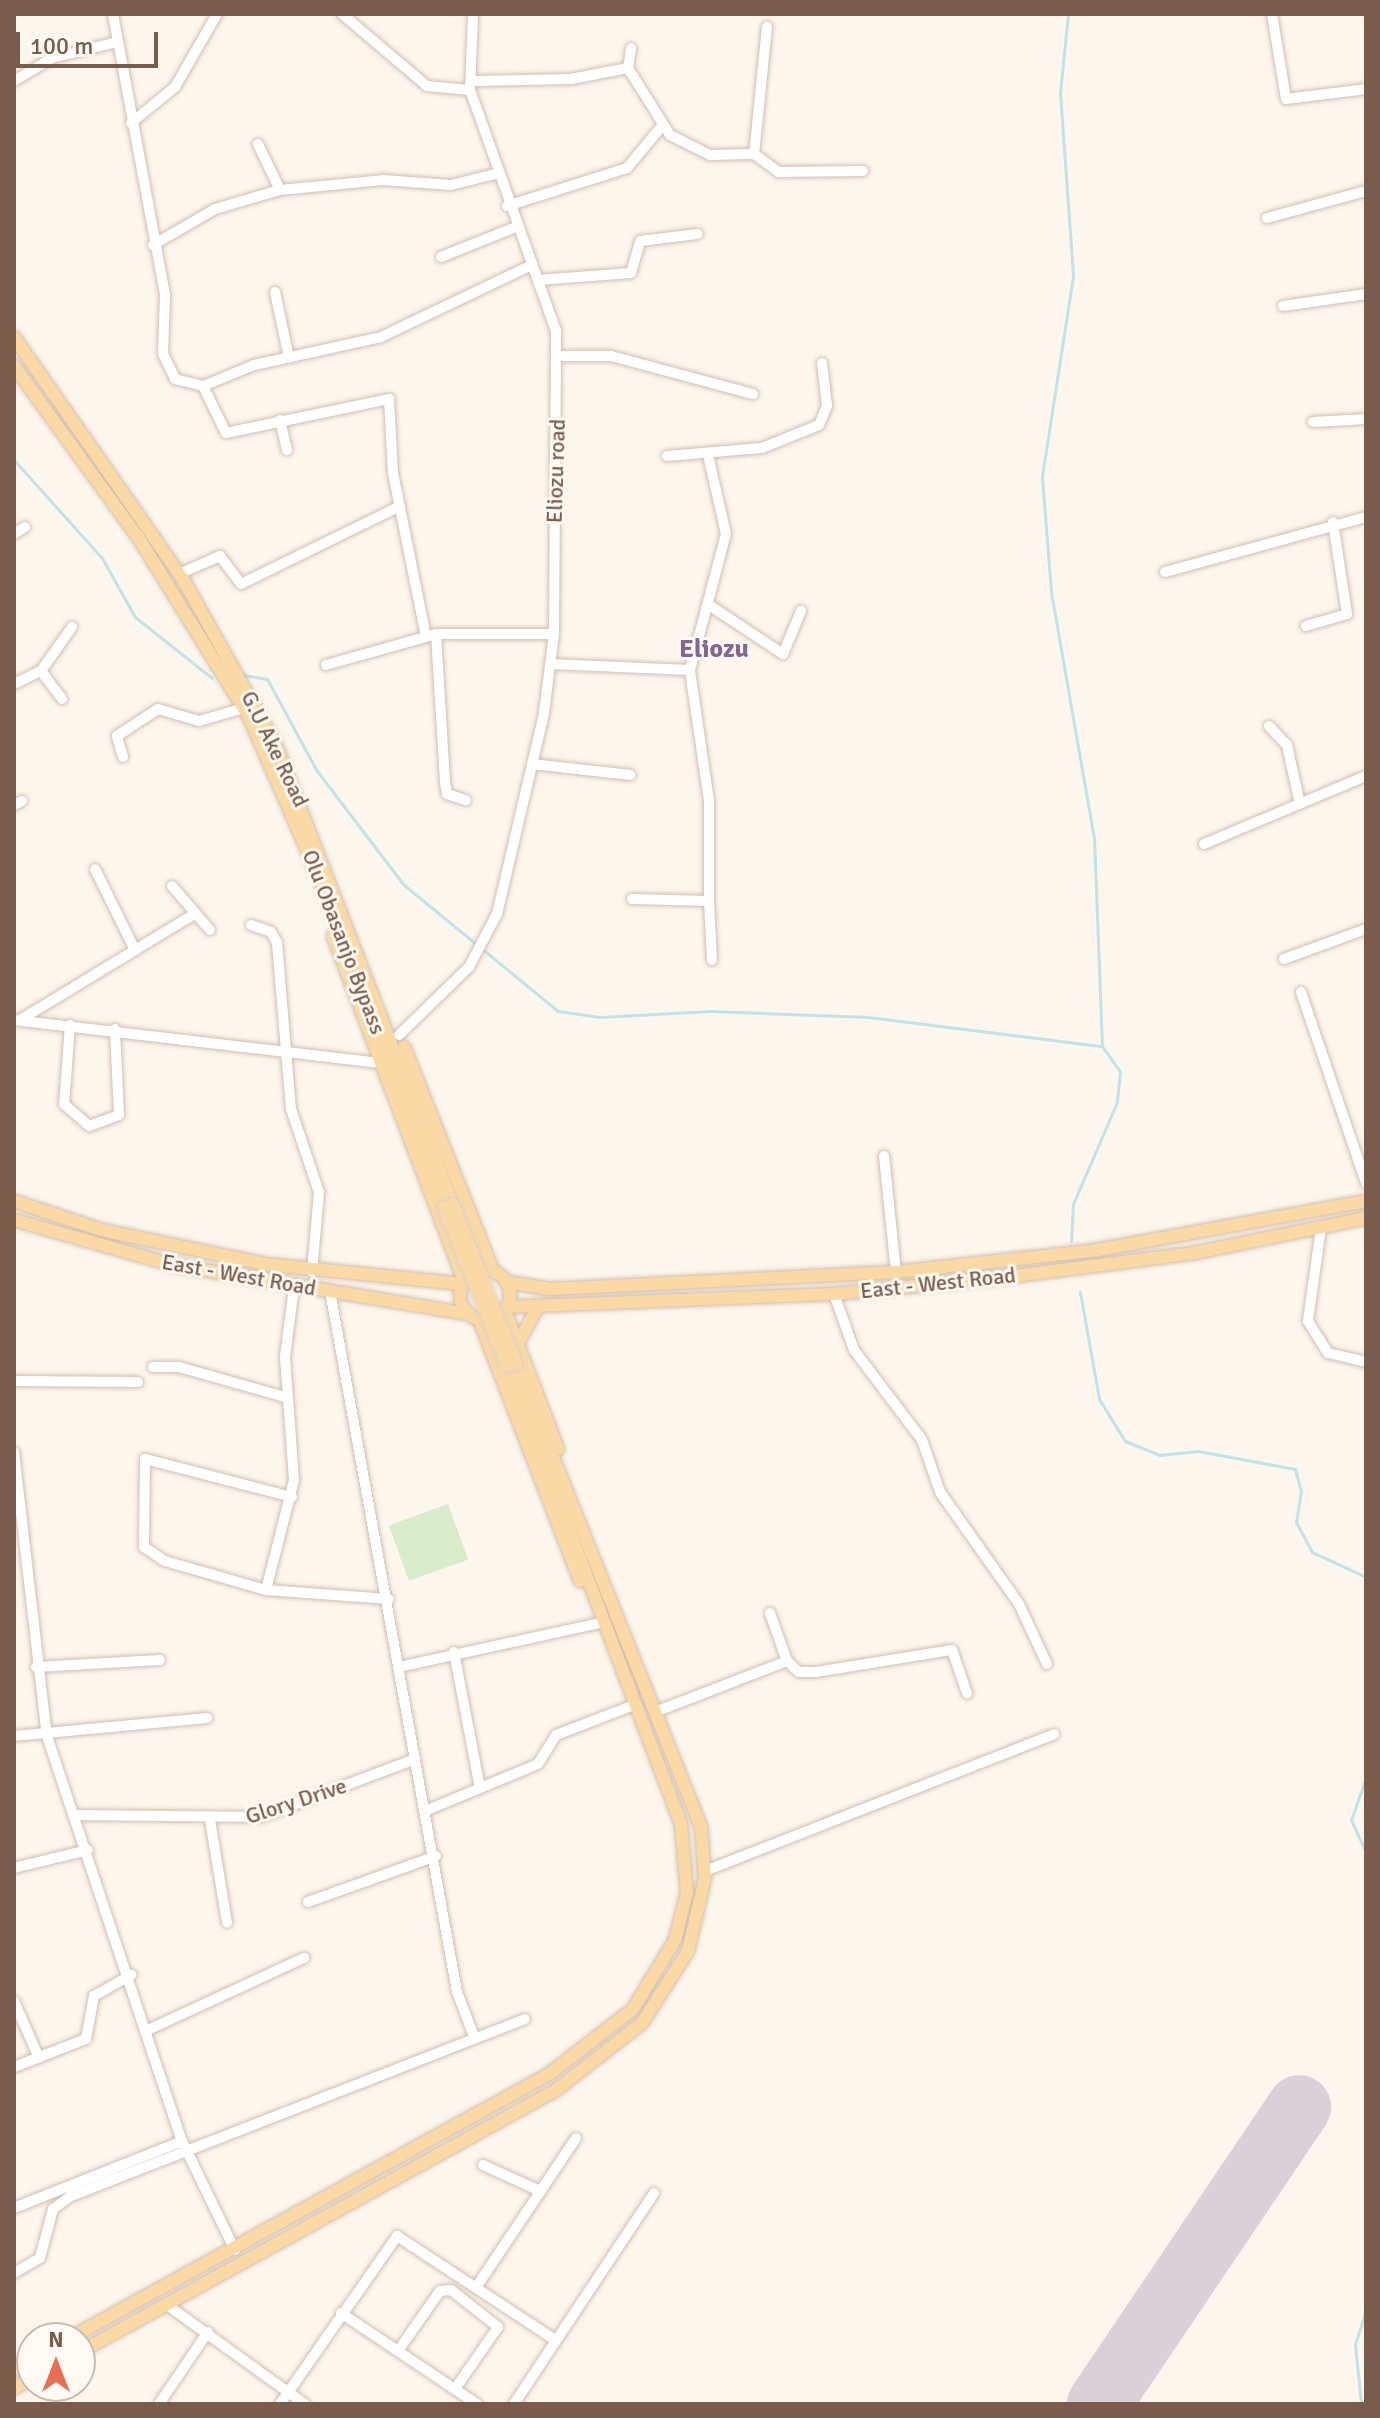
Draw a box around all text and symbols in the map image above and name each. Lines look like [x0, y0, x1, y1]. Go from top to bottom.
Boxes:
scale bar [20, 16, 162, 66]
text: 100 m [30, 31, 93, 61]
street label: Eliozu road [541, 418, 571, 524]
district label: Eliozu [679, 634, 749, 666]
street label: G.U Ake Road [236, 687, 314, 811]
street label: Olu Obasanjo Bypass [297, 846, 391, 1038]
street label: East - West Road [160, 1248, 318, 1302]
street label: East - West Road [859, 1262, 1017, 1304]
street label: Glory Drive [242, 1772, 350, 1830]
north arrow [16, 2322, 96, 2402]
text: N [48, 2326, 64, 2353]

